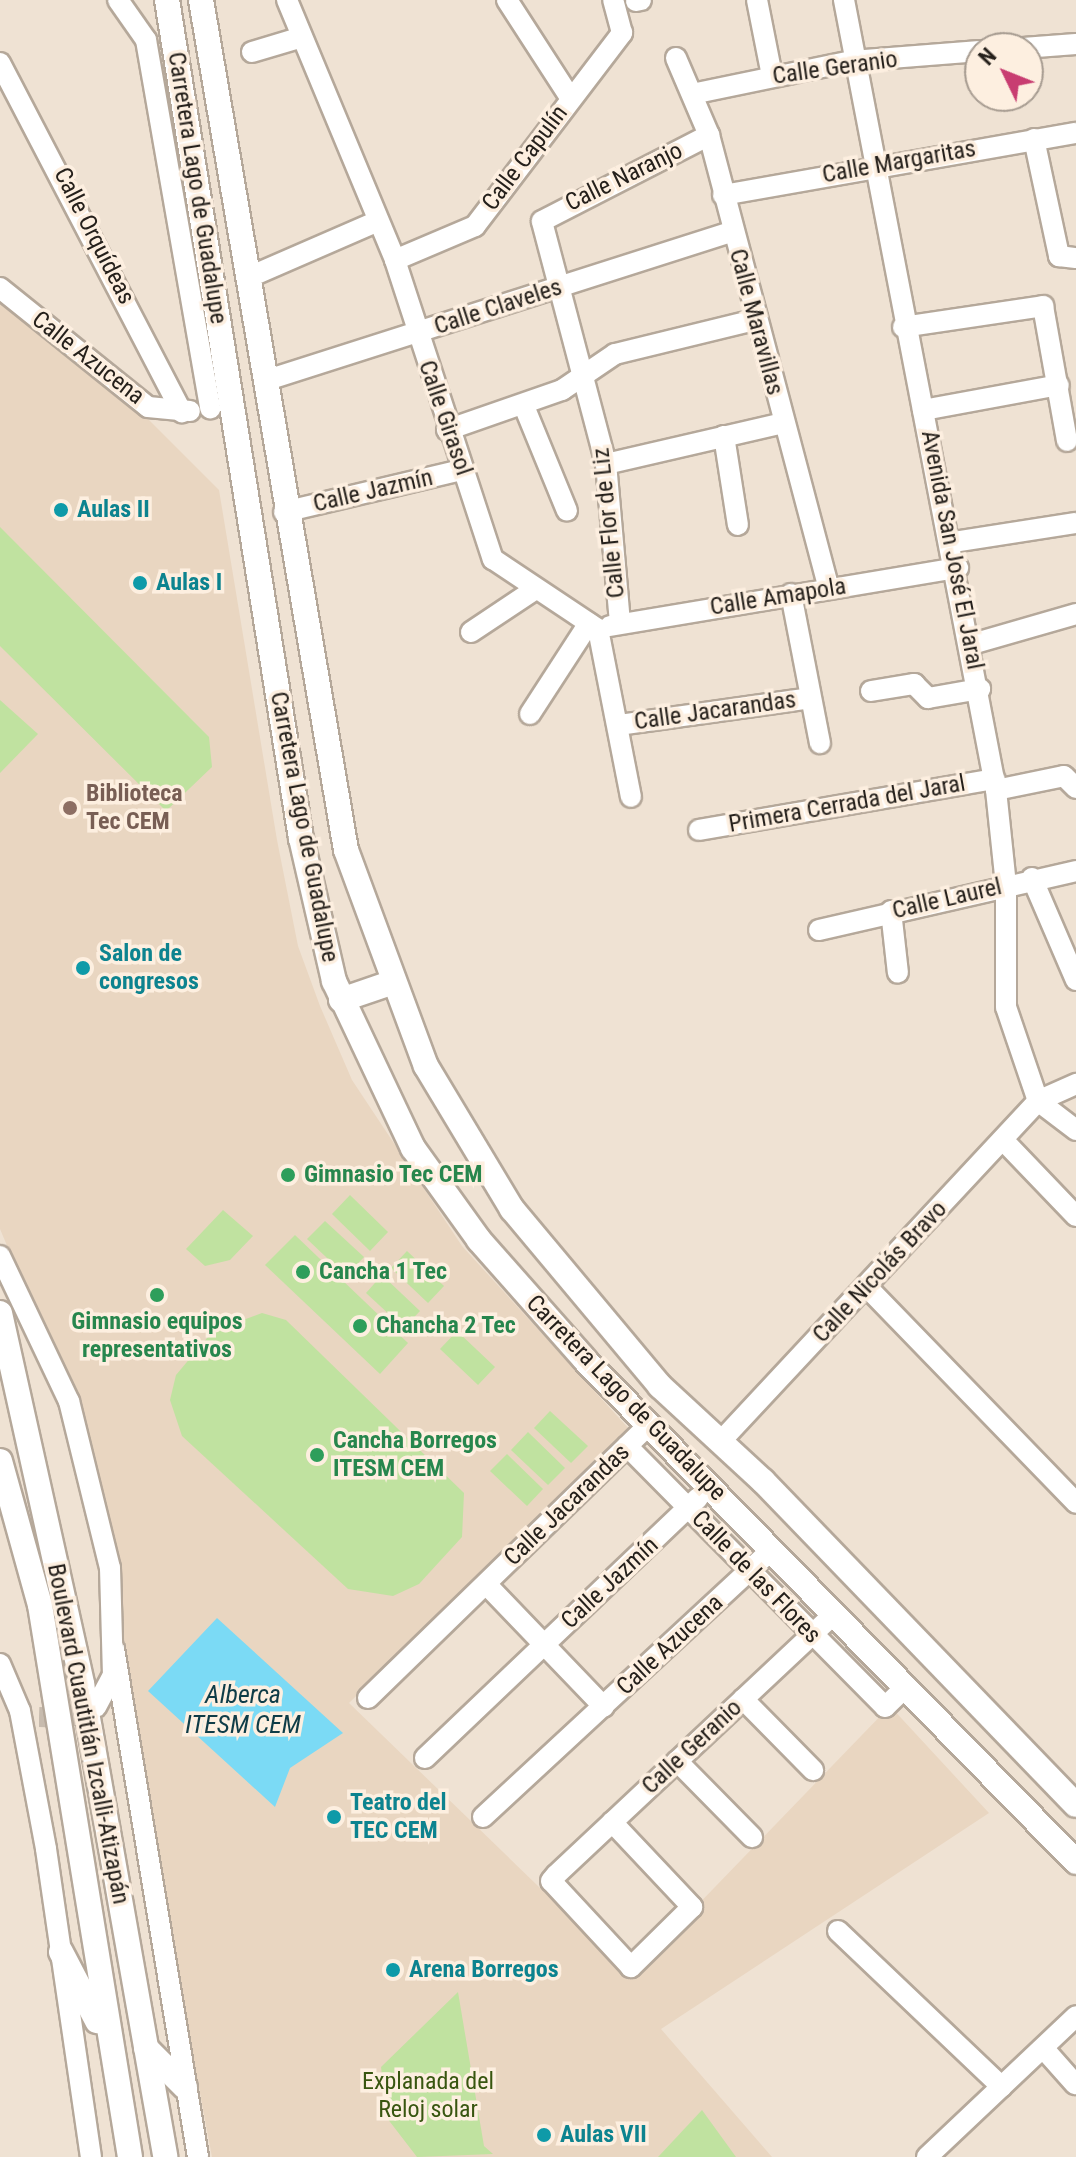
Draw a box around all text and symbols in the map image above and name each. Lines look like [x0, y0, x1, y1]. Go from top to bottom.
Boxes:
north arrow [964, 32, 1044, 112]
text: N [974, 43, 1001, 70]
street label: Calle Geranio [771, 45, 899, 91]
street label: Carretera Lago de Guadalupe [161, 50, 233, 326]
street label: Calle Capulín [476, 100, 574, 216]
street label: Calle Margaritas [820, 134, 978, 190]
street label: Calle Naranjo [561, 136, 687, 218]
street label: Calle Orquídeas [47, 163, 141, 309]
street label: Calle Maravillas [723, 246, 789, 398]
street label: Calle Claveles [431, 273, 565, 341]
street label: Calle Azucena [26, 305, 150, 411]
street label: Calle Girasol [412, 357, 478, 479]
street label: Avenida San José El Jaral [915, 428, 989, 672]
street label: Calle Flor de Liz [587, 446, 631, 600]
street label: Calle Jazmín [310, 463, 436, 519]
place label: Aulas II [77, 496, 150, 524]
marker: Aulas II [52, 501, 70, 519]
place label: Aulas I [156, 569, 222, 597]
street label: Calle Amapola [708, 572, 848, 622]
marker: Aulas I [131, 574, 149, 592]
street label: Calle Jacarandas [632, 685, 798, 737]
street label: Carretera Lago de Guadalupe [264, 689, 344, 965]
street label: Primera Cerrada del Jaral [726, 769, 968, 839]
place label: Biblioteca Tec CEM [86, 780, 183, 836]
marker: Biblioteca Tec CEM [61, 799, 79, 817]
street label: Calle Laurel [890, 872, 1004, 926]
place label: Salon de congresos [99, 940, 199, 996]
marker: Salon de congresos [74, 959, 92, 977]
place label: Gimnasio Tec CEM [304, 1161, 483, 1189]
marker: Gimnasio Tec CEM [279, 1166, 297, 1184]
street label: Calle Nicolás Bravo [807, 1195, 953, 1349]
place label: Cancha 1 Tec [319, 1258, 448, 1286]
marker: Cancha 1 Tec [294, 1263, 312, 1281]
marker: Gimnasio equipos representativos [148, 1286, 166, 1304]
street label: Carretera Lago de Guadalupe [520, 1289, 732, 1507]
place label: Gimnasio equipos representativos [71, 1308, 243, 1364]
place label: Chancha 2 Tec [376, 1312, 516, 1340]
marker: Chancha 2 Tec [351, 1317, 369, 1335]
place label: Cancha Borregos ITESM CEM [333, 1427, 497, 1483]
street label: Calle Jacarandas [498, 1438, 636, 1572]
marker: Cancha Borregos ITESM CEM [308, 1446, 326, 1464]
street label: Calle de las Flores [685, 1505, 827, 1649]
street label: Calle Jazmín [556, 1531, 664, 1635]
street label: Boulevard Cuautitlán Izcalli-Atizapán [41, 1561, 135, 1907]
street label: Calle Azucena [611, 1589, 729, 1701]
water label: Alberca ITESM CEM [185, 1679, 301, 1740]
street label: Calle Geranio [636, 1694, 748, 1800]
place label: Teatro del TEC CEM [350, 1789, 447, 1845]
marker: Teatro del TEC CEM [325, 1808, 343, 1826]
place label: Arena Borregos [409, 1956, 559, 1984]
marker: Arena Borregos [384, 1961, 402, 1979]
park label: Explanada del Reloj solar [362, 2068, 494, 2124]
place label: Aulas VII [560, 2121, 647, 2149]
marker: Aulas VII [535, 2126, 553, 2144]

